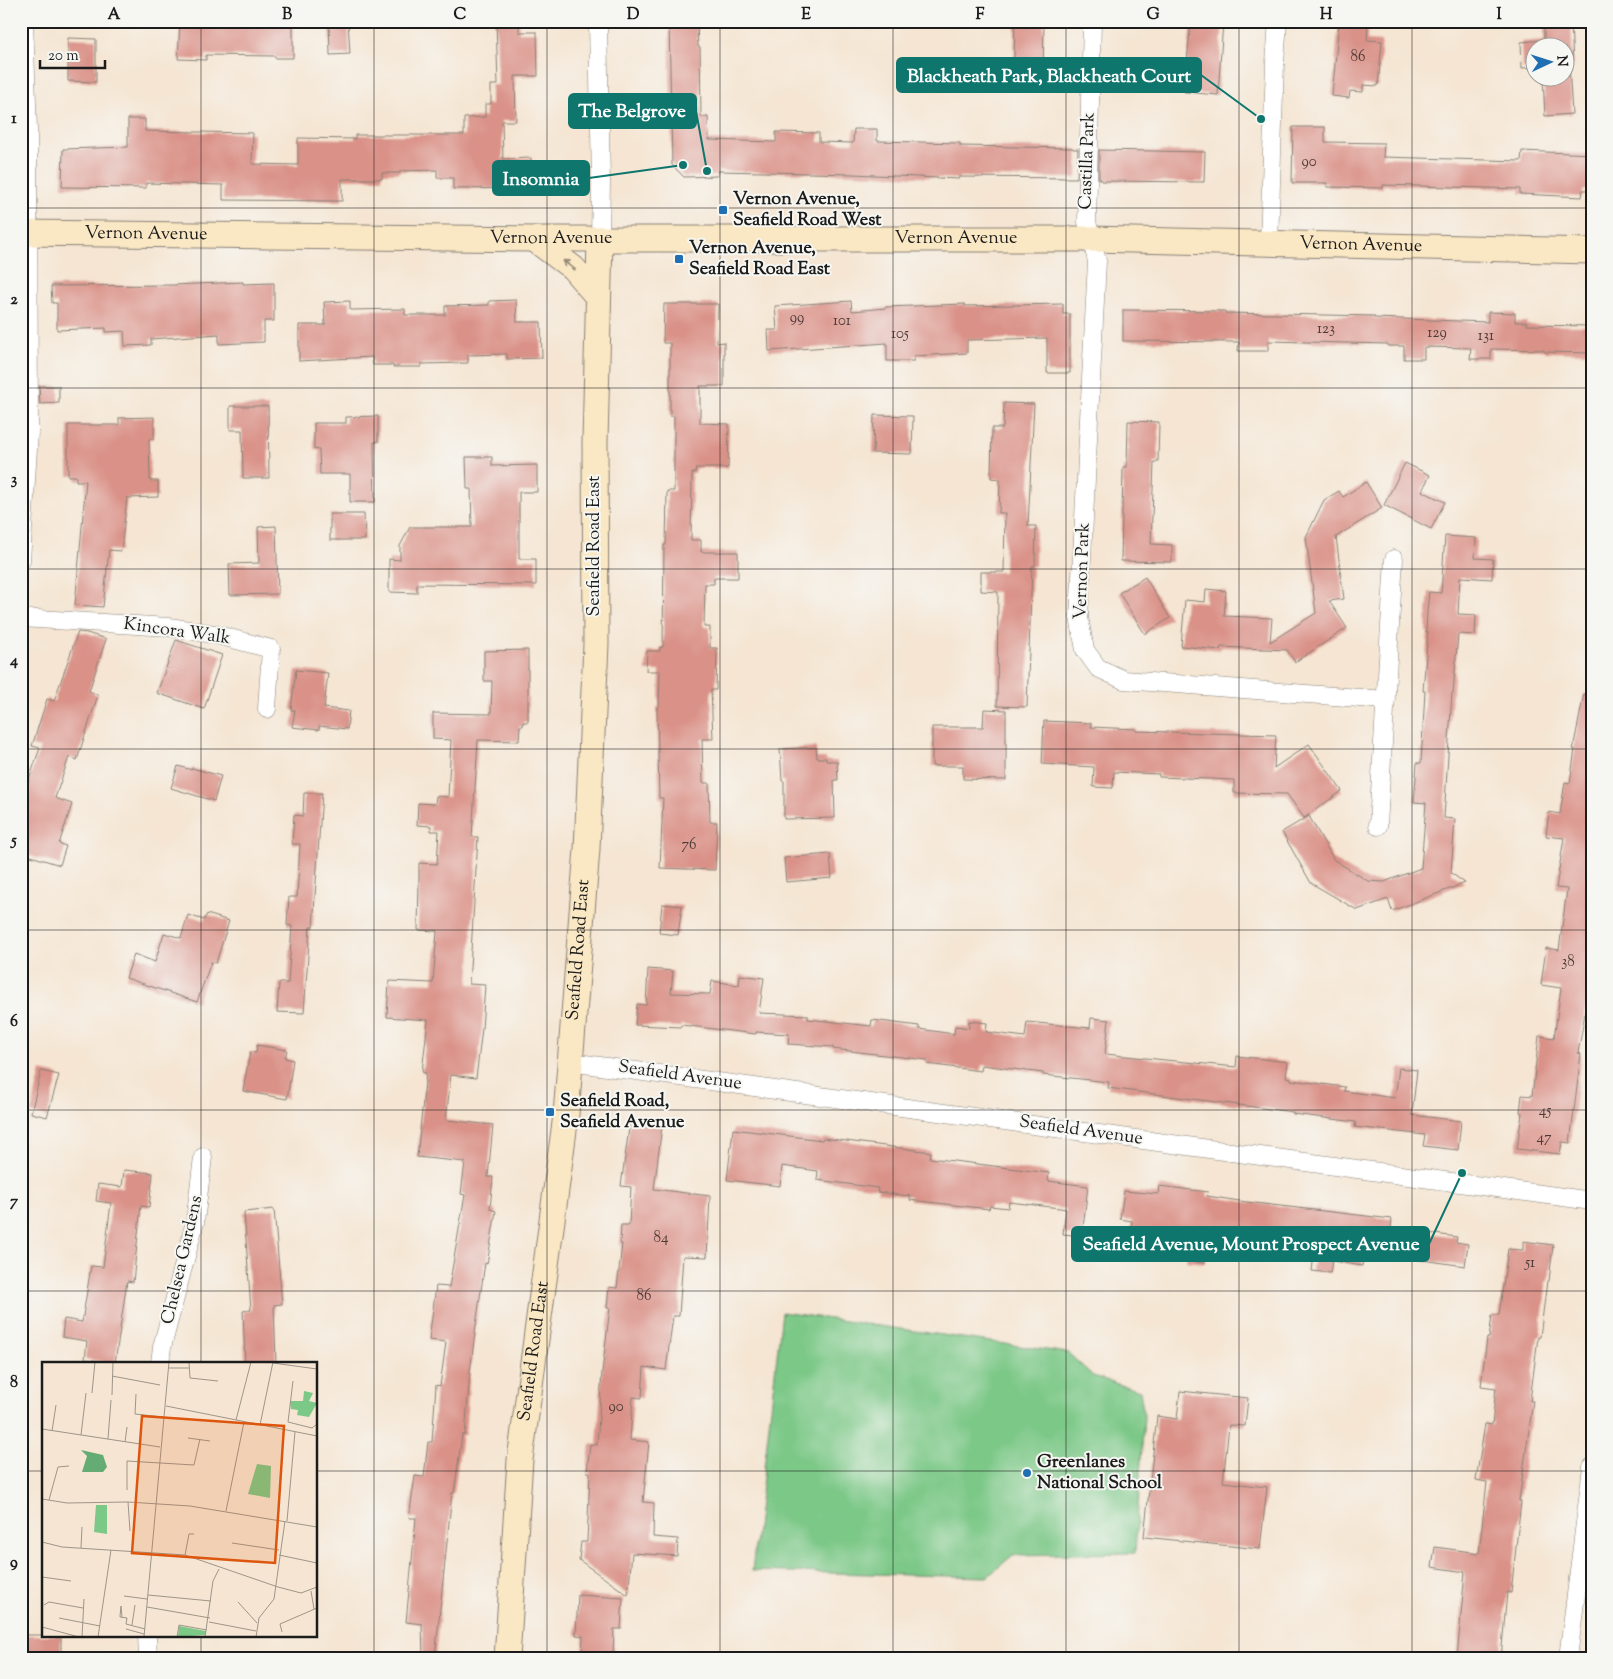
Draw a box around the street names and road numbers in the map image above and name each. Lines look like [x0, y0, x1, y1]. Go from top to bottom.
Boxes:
street label: Castilla Park [1073, 112, 1103, 210]
street label: Vernon Avenue [84, 221, 208, 248]
street label: Vernon Avenue [489, 225, 612, 252]
street label: Vernon Avenue [895, 226, 1017, 252]
street label: Vernon Avenue [1299, 231, 1423, 260]
street label: Seafield Road East [582, 475, 608, 617]
street label: Vernon Park [1068, 522, 1098, 620]
street label: Kincora Walk [122, 612, 232, 652]
street label: Seafield Road East [561, 879, 598, 1021]
street label: Seafield Avenue [617, 1054, 743, 1098]
street label: Seafield Avenue [1018, 1109, 1144, 1153]
street label: Chelsea Gardens [156, 1193, 210, 1327]
street label: Seafield Road East [512, 1280, 557, 1423]

